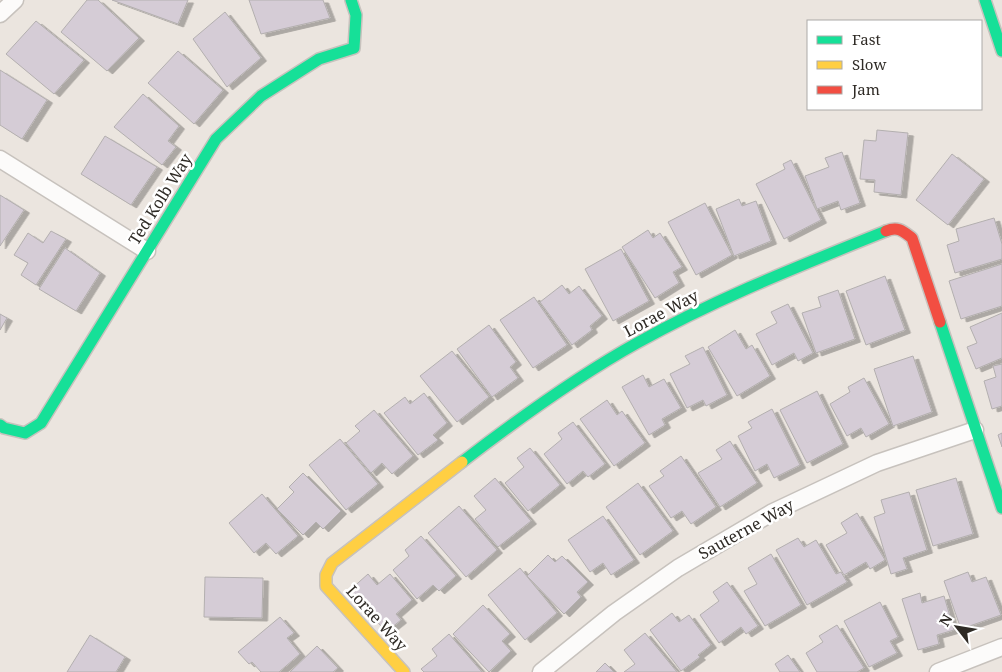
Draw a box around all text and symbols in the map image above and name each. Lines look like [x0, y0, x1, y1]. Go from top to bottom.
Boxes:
legend [807, 20, 982, 110]
text: Fast [852, 29, 881, 49]
text: Slow [852, 54, 886, 74]
text: Jam [851, 79, 880, 99]
street label: Ted Kolb Way [123, 148, 197, 249]
street label: Lorae Way [620, 284, 703, 342]
street label: Sauterne Way [694, 493, 799, 564]
street label: Lorae Way [342, 580, 413, 656]
north arrow [932, 602, 982, 652]
text: N [934, 610, 956, 630]

